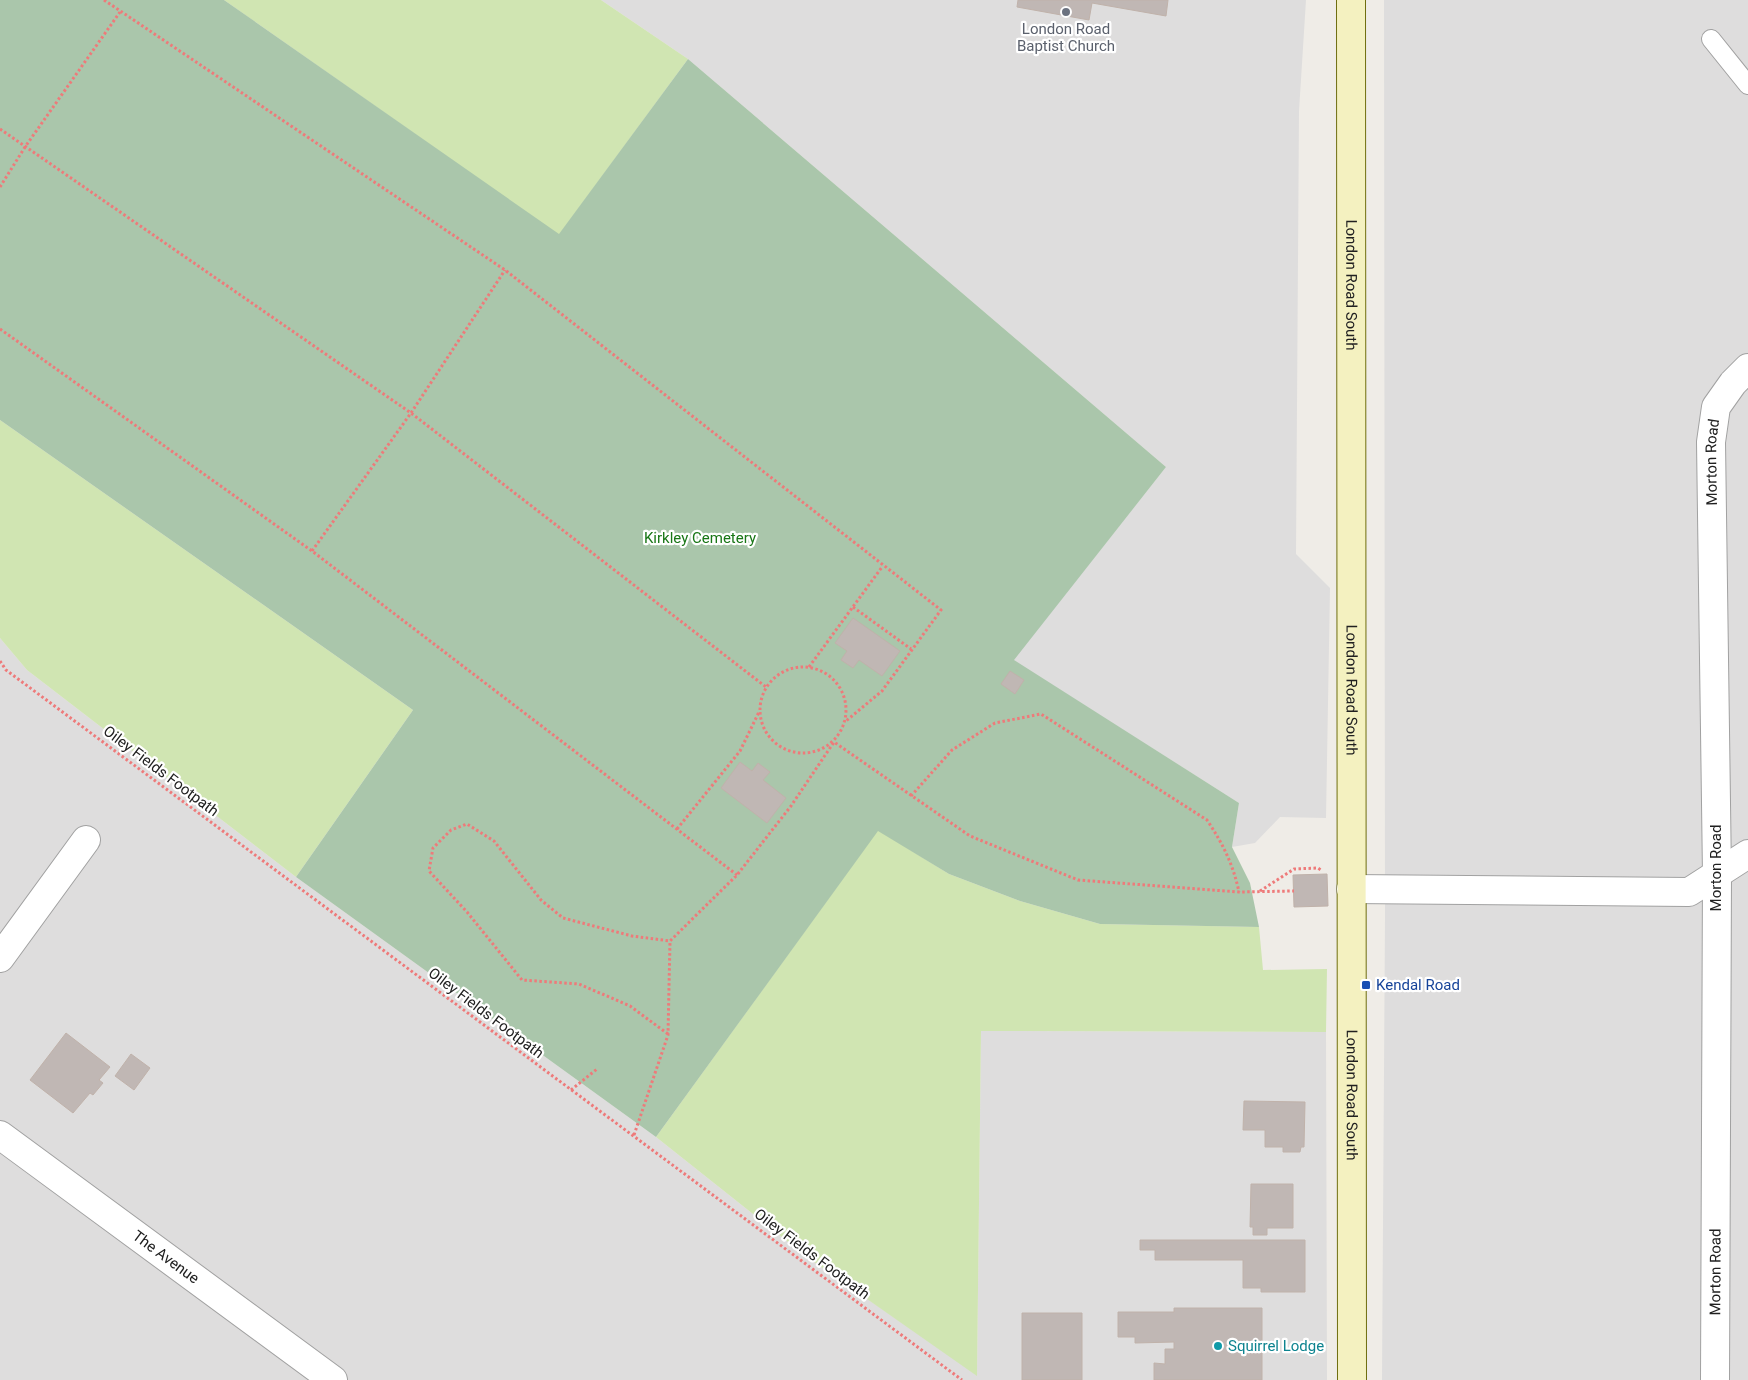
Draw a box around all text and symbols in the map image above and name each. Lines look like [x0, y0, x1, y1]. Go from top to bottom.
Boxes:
marker: London Road Baptist Church [1060, 6, 1072, 18]
place label: London Road Baptist Church [1017, 20, 1115, 55]
street label: London Road South [1342, 219, 1360, 351]
street label: Morton Road [1702, 418, 1723, 506]
park label: Kirkley Cemetery [644, 529, 756, 547]
street label: London Road South [1342, 624, 1361, 756]
street label: Oiley Fields Footpath [100, 722, 222, 820]
street label: Morton Road [1707, 825, 1725, 911]
street label: Oiley Fields Footpath [425, 964, 547, 1062]
place label: Kendal Road [1376, 976, 1460, 994]
marker: Kendal Road [1360, 979, 1372, 991]
street label: London Road South [1343, 1029, 1361, 1161]
street label: Oiley Fields Footpath [751, 1205, 873, 1303]
street label: The Avenue [129, 1227, 203, 1287]
street label: Morton Road [1706, 1228, 1725, 1316]
place label: Squirrel Lodge [1228, 1337, 1324, 1355]
marker: Squirrel Lodge [1212, 1340, 1224, 1352]

